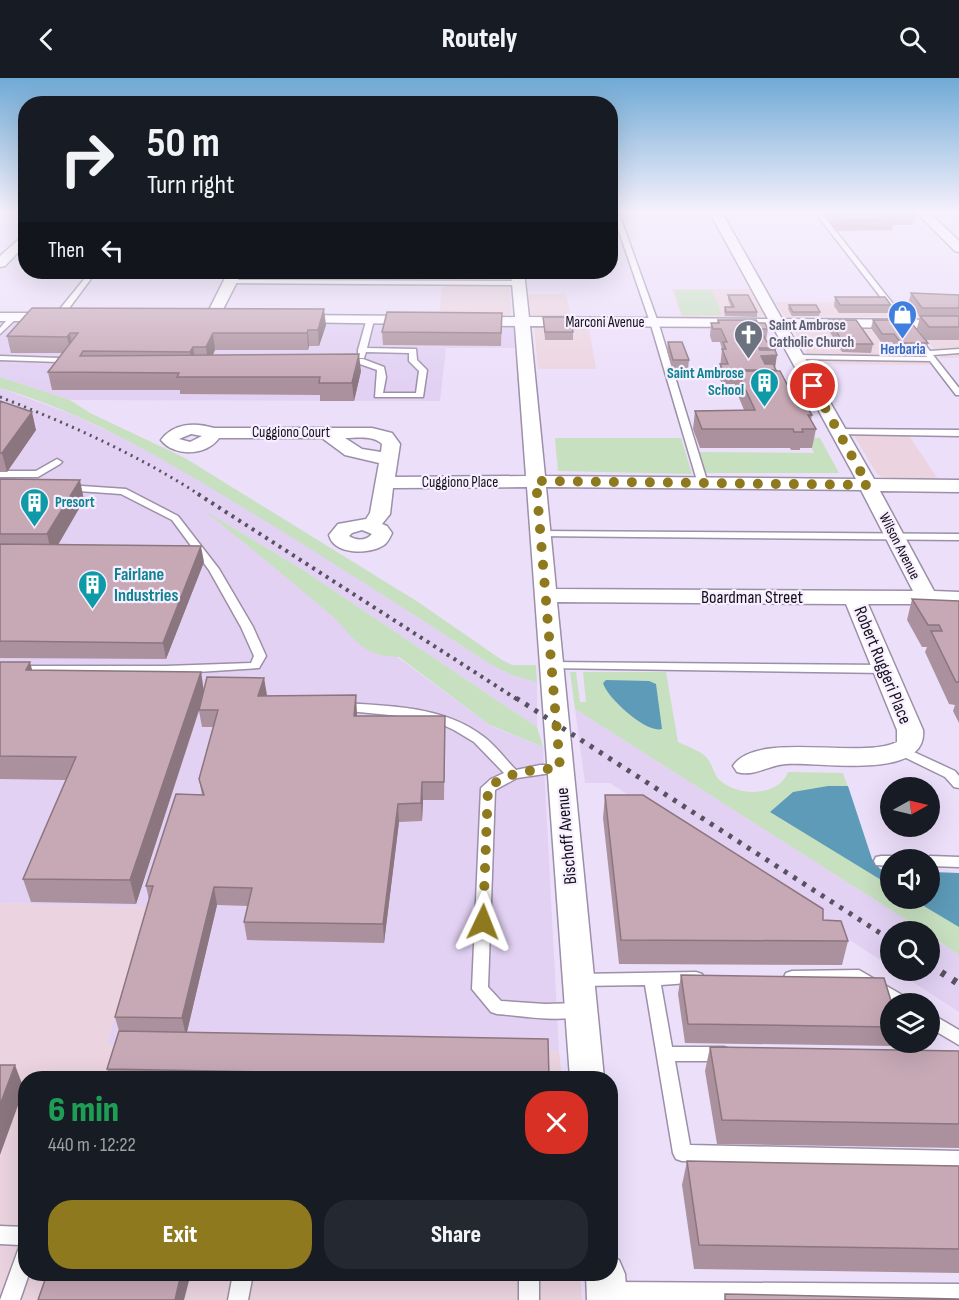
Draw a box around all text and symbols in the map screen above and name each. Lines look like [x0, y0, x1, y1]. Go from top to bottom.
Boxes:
icon: back [30, 23, 63, 56]
text: Routely [442, 23, 517, 55]
icon: search [896, 23, 929, 56]
text: 50 m [147, 118, 220, 169]
icon: right [48, 120, 126, 198]
text: Turn right [147, 169, 234, 201]
icon: left [96, 234, 129, 267]
text: Then [48, 237, 84, 264]
shop icon: Herbaria [887, 298, 919, 340]
street label: Marconi Avenue [565, 313, 645, 332]
place label: Saint Ambrose Catholic Church [769, 316, 854, 352]
church icon: Saint Ambrose Catholic Church [732, 318, 764, 360]
place label: Herbaria [880, 340, 926, 359]
pin [787, 360, 838, 411]
place label: Saint Ambrose School [667, 364, 744, 400]
building icon: Saint Ambrose School [749, 366, 781, 408]
icon: arrive [796, 369, 829, 402]
street label: Cuggiono Court [252, 423, 331, 442]
street label: Cuggiono Place [422, 473, 498, 492]
building icon: Presort [18, 486, 50, 528]
place label: Presort [55, 493, 95, 512]
street label: Wilson Avenue [875, 510, 924, 583]
place label: Fairlane Industries [114, 564, 178, 606]
building icon: Fairlane Industries [77, 568, 109, 610]
street label: Boardman Street [701, 587, 803, 608]
street label: Robert Ruggeri Place [849, 603, 916, 727]
north arrow [880, 777, 940, 837]
map controls [880, 777, 940, 1053]
street label: Bischoff Avenue [552, 787, 581, 885]
button: sound [880, 849, 940, 909]
position arrow [451, 890, 515, 954]
button: search [880, 921, 940, 981]
button: layers [880, 993, 940, 1053]
text: 6 min [48, 1089, 119, 1132]
button: close [525, 1091, 588, 1154]
text: 440 m · 12:22 [48, 1133, 136, 1157]
button: Exit [48, 1200, 312, 1269]
button: Share [324, 1200, 588, 1269]

